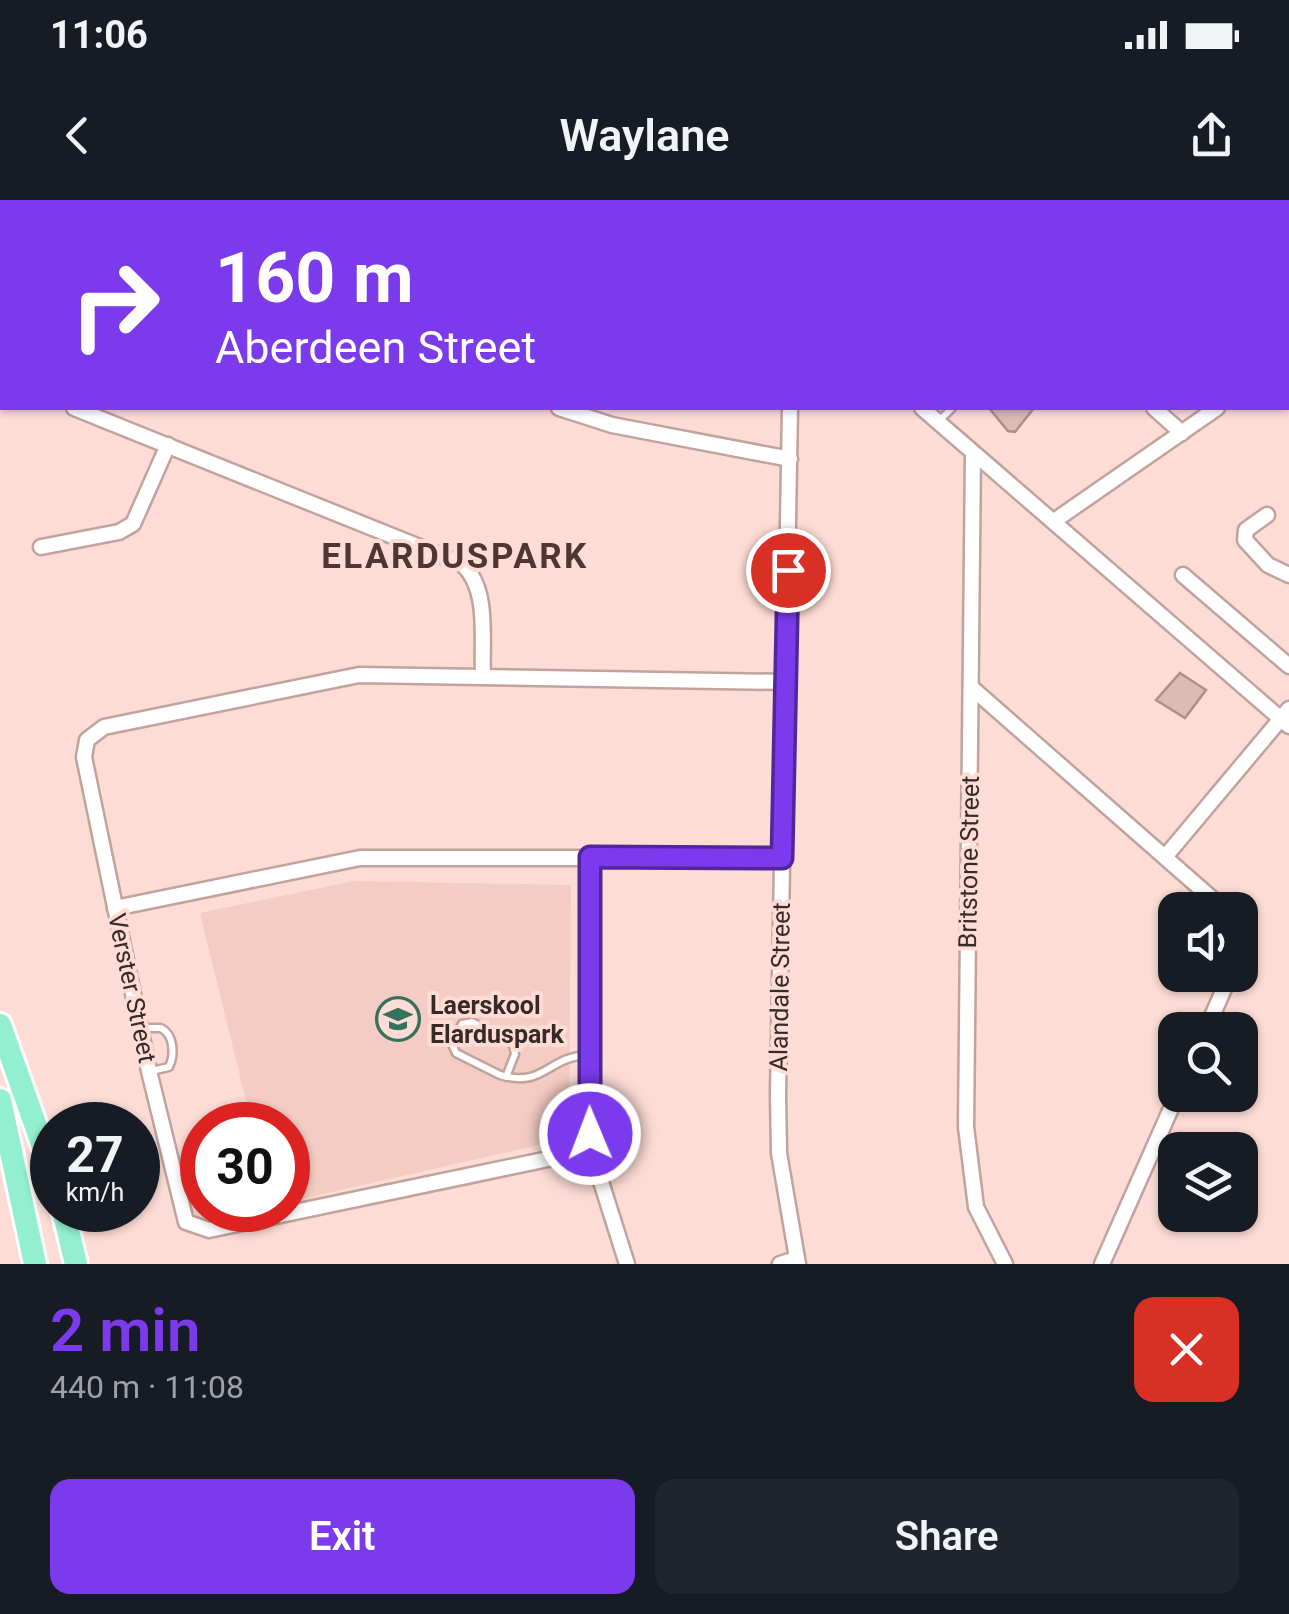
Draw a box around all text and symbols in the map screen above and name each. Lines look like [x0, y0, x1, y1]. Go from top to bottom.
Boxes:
text: 11:06 [50, 13, 148, 57]
icon: back [50, 108, 105, 163]
icon: share [1184, 108, 1239, 163]
text: Waylane [559, 109, 730, 162]
text: 160 m [215, 237, 414, 319]
icon: right [50, 240, 180, 370]
text: Aberdeen Street [215, 321, 536, 374]
pin [746, 528, 831, 613]
district label: ELARDUSPARK [321, 536, 589, 577]
icon: arrive [761, 543, 816, 598]
street label: Britstone Street [953, 775, 985, 949]
map controls [1158, 892, 1258, 1232]
button: sound [1158, 892, 1258, 992]
street label: Alandale Street [764, 902, 796, 1072]
street label: Verster Street [102, 911, 162, 1065]
place label: Laerskool Elarduspark [430, 991, 564, 1049]
school or university icon: Laerskool Elarduspark [375, 996, 421, 1042]
button: search [1158, 1012, 1258, 1112]
position arrow [538, 1082, 642, 1186]
speed limit sign: 30 [180, 1102, 310, 1232]
text: 27 [66, 1126, 124, 1184]
button: layers [1158, 1132, 1258, 1232]
text: km/h [66, 1178, 124, 1207]
text: 2 min [50, 1295, 200, 1366]
button: close [1134, 1297, 1239, 1402]
text: 440 m · 11:08 [50, 1368, 244, 1406]
button: Exit [50, 1479, 635, 1594]
button: Share [655, 1479, 1239, 1594]

